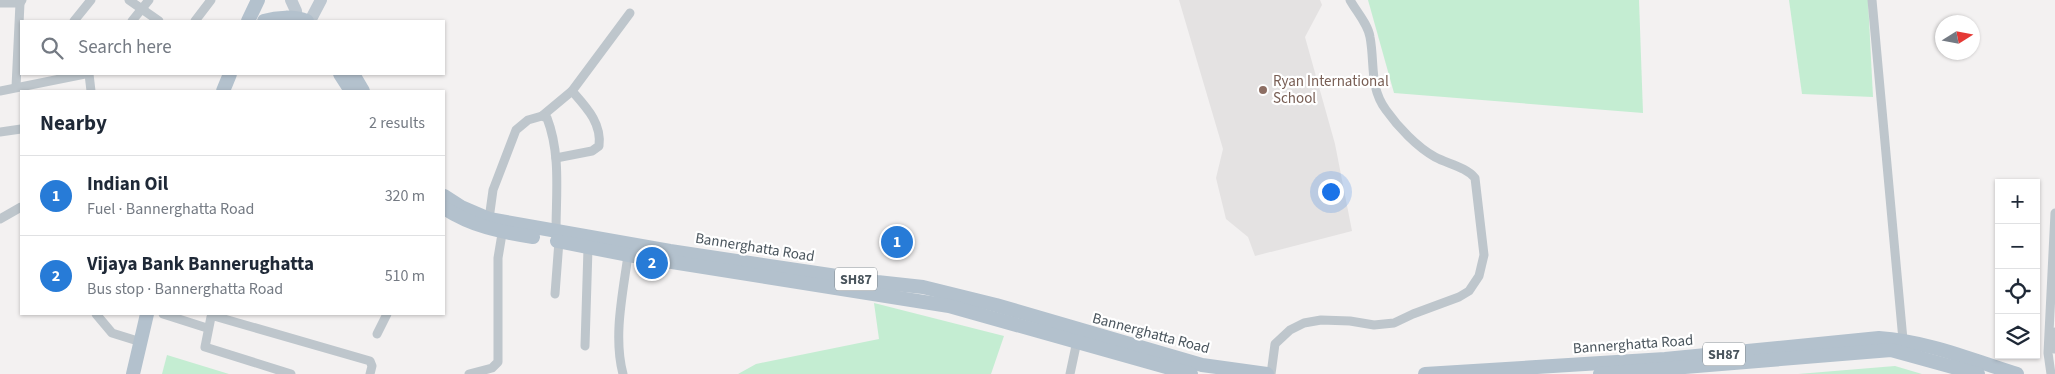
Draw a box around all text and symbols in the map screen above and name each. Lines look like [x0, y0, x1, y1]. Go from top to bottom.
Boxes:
north arrow [1935, 15, 1980, 60]
search box [20, 20, 445, 75]
icon: search [38, 34, 66, 62]
text: Search here [78, 34, 172, 61]
place label: Ryan International School [1273, 71, 1389, 109]
marker: Ryan International School [1257, 84, 1269, 96]
text: Nearby [40, 108, 107, 138]
text: 2 results [369, 112, 425, 134]
text: Indian Oil [87, 171, 168, 198]
your location [1318, 179, 1344, 205]
map controls [1995, 179, 2040, 359]
button: + [1995, 179, 2040, 224]
text: 1 [52, 185, 60, 207]
text: 320 m [385, 185, 425, 207]
text: Fuel · Bannerghatta Road [87, 198, 254, 220]
pin: 1 [881, 223, 913, 261]
button: − [1995, 224, 2040, 269]
street label: Bannerghatta Road [694, 228, 816, 267]
pin: 2 [636, 244, 668, 282]
text: Vijaya Bank Bannerughatta [87, 251, 314, 278]
text: 2 [52, 265, 60, 287]
text: 510 m [385, 265, 425, 287]
road number: SH87 [835, 268, 877, 290]
button: locate [1995, 269, 2040, 314]
text: Bus stop · Bannerghatta Road [87, 278, 283, 300]
street label: Bannerghatta Road [1090, 308, 1212, 359]
button: layers [1995, 314, 2040, 359]
street label: Bannerghatta Road [1572, 330, 1694, 359]
road number: SH87 [1703, 342, 1745, 366]

